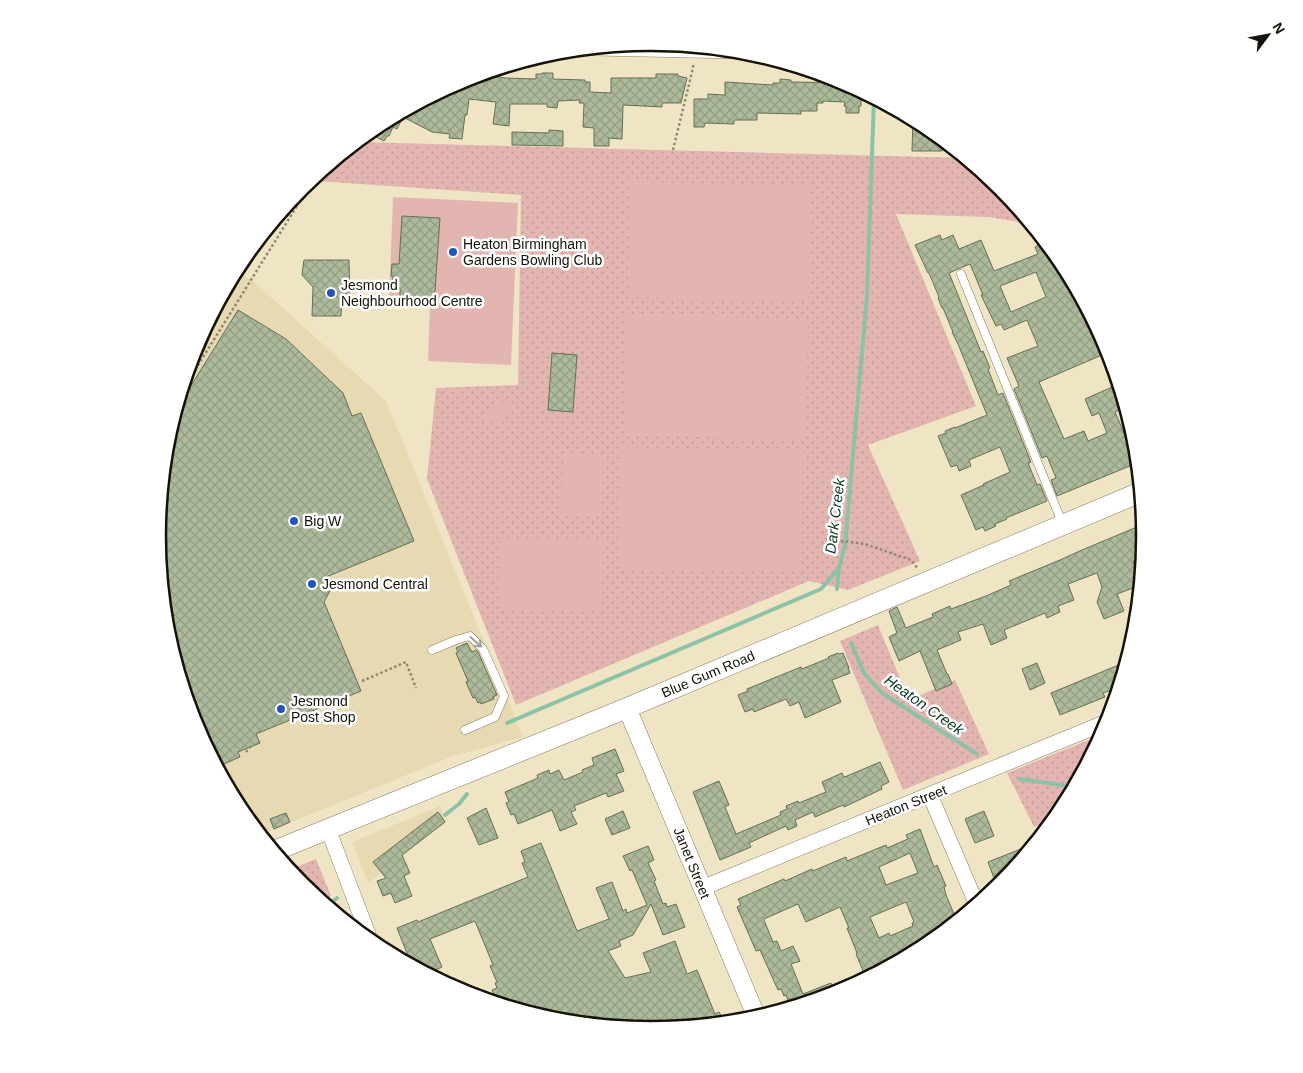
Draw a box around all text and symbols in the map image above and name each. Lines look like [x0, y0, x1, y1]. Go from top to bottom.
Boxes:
north arrow [1243, 10, 1293, 60]
text: N [1270, 20, 1288, 37]
place label: Heaton Birmingham Gardens Bowling Club [463, 236, 603, 268]
marker: Heaton Birmingham Gardens Bowling Club [447, 246, 459, 258]
place label: Jesmond Neighbourhood Centre [341, 277, 483, 309]
marker: Jesmond Neighbourhood Centre [325, 287, 337, 299]
water label: Dark Creek [821, 476, 848, 555]
place label: Big W [304, 513, 342, 529]
marker: Big W [288, 515, 300, 527]
place label: Jesmond Central [322, 576, 428, 592]
marker: Jesmond Central [306, 578, 318, 590]
one-way arrow [470, 637, 483, 648]
street label: Blue Gum Road [659, 647, 757, 701]
water label: Heaton Creek [882, 671, 968, 739]
place label: Jesmond Post Shop [291, 693, 356, 725]
marker: Jesmond Post Shop [275, 703, 287, 715]
street label: Heaton Street [863, 781, 949, 829]
street label: Janet Street [670, 825, 714, 901]

